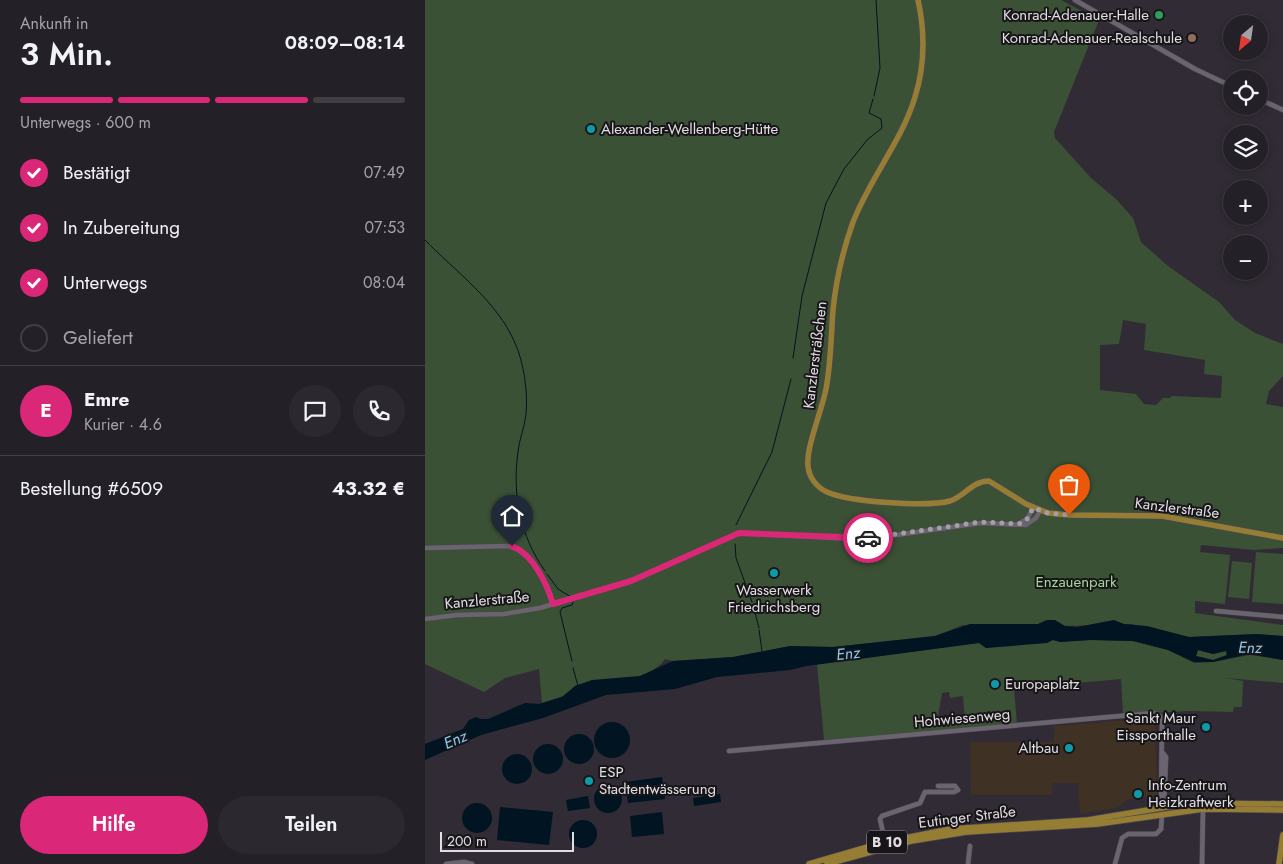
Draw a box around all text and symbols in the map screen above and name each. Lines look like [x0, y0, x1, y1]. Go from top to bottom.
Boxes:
place label: Konrad-Adenauer-Halle [1003, 4, 1149, 26]
marker: Konrad-Adenauer-Halle [1153, 9, 1165, 21]
text: Ankunft in [20, 12, 88, 35]
north arrow [1223, 15, 1267, 60]
map controls [1223, 15, 1268, 280]
place label: Konrad-Adenauer-Realschule [1002, 27, 1182, 49]
text: 08:09–08:14 [285, 29, 405, 56]
text: 3 Min. [20, 31, 113, 77]
marker: Konrad-Adenauer-Realschule [1186, 32, 1198, 44]
button: locate [1223, 70, 1268, 115]
text: Unterwegs · 600 m [20, 111, 151, 134]
place label: Alexander-Wellenberg-Hütte [601, 118, 778, 140]
marker: Alexander-Wellenberg-Hütte [585, 123, 597, 135]
button: layers [1223, 125, 1268, 170]
icon: check [20, 159, 48, 187]
text: Bestätigt [63, 159, 130, 186]
text: 07:49 [364, 161, 405, 184]
button: + [1223, 180, 1268, 225]
icon: check [20, 214, 48, 242]
text: In Zubereitung [63, 214, 180, 241]
text: 07:53 [364, 216, 405, 239]
button: − [1223, 235, 1268, 280]
icon: check [20, 269, 48, 297]
text: Unterwegs [63, 269, 147, 296]
text: 08:04 [363, 271, 405, 294]
street label: Kanzlersträßchen [798, 300, 832, 410]
text: Geliefert [63, 324, 133, 351]
button: chat [289, 385, 341, 437]
button: phone [353, 385, 405, 437]
text: Emre [84, 386, 129, 413]
text: E [40, 397, 52, 424]
text: Kurier · 4.6 [84, 413, 162, 436]
pin [1048, 464, 1090, 515]
icon: bag [1055, 471, 1083, 499]
text: Bestellung #6509 [20, 475, 163, 502]
text: 43.32 € [332, 475, 405, 502]
street label: Kanzlerstraße [1133, 492, 1221, 524]
pin [491, 495, 533, 546]
icon: home [498, 502, 526, 530]
courier [843, 513, 893, 563]
icon: car [854, 524, 882, 552]
marker: Wasserwerk Friedrichsberg [768, 567, 780, 579]
park label: Enzauenpark [1035, 571, 1117, 593]
place label: Wasserwerk Friedrichsberg [728, 579, 820, 618]
street label: Kanzlerstraße [444, 585, 531, 615]
water label: Enz [1238, 636, 1263, 659]
water label: Enz [835, 641, 862, 666]
place label: Europaplatz [1005, 673, 1080, 695]
marker: Europaplatz [989, 678, 1001, 690]
street label: Hohwiesenweg [913, 703, 1011, 733]
place label: Sankt Maur Eissporthalle [1117, 707, 1197, 746]
marker: Sankt Maur Eissporthalle [1200, 721, 1212, 733]
water label: Enz [440, 724, 471, 755]
place label: Altbau [1018, 737, 1059, 759]
marker: Altbau [1063, 742, 1075, 754]
place label: ESP Stadtentwässerung [599, 761, 716, 800]
place label: Info-Zentrum Heizkraftwerk [1148, 774, 1234, 813]
marker: ESP Stadtentwässerung [583, 775, 595, 787]
marker: Info-Zentrum Heizkraftwerk [1132, 788, 1144, 800]
button: Hilfe [20, 796, 208, 854]
button: Teilen [218, 796, 405, 854]
street label: Eutinger Straße [917, 800, 1017, 834]
scale bar [440, 829, 574, 852]
road number: B 10 [867, 830, 907, 854]
text: 200 m [447, 831, 487, 851]

